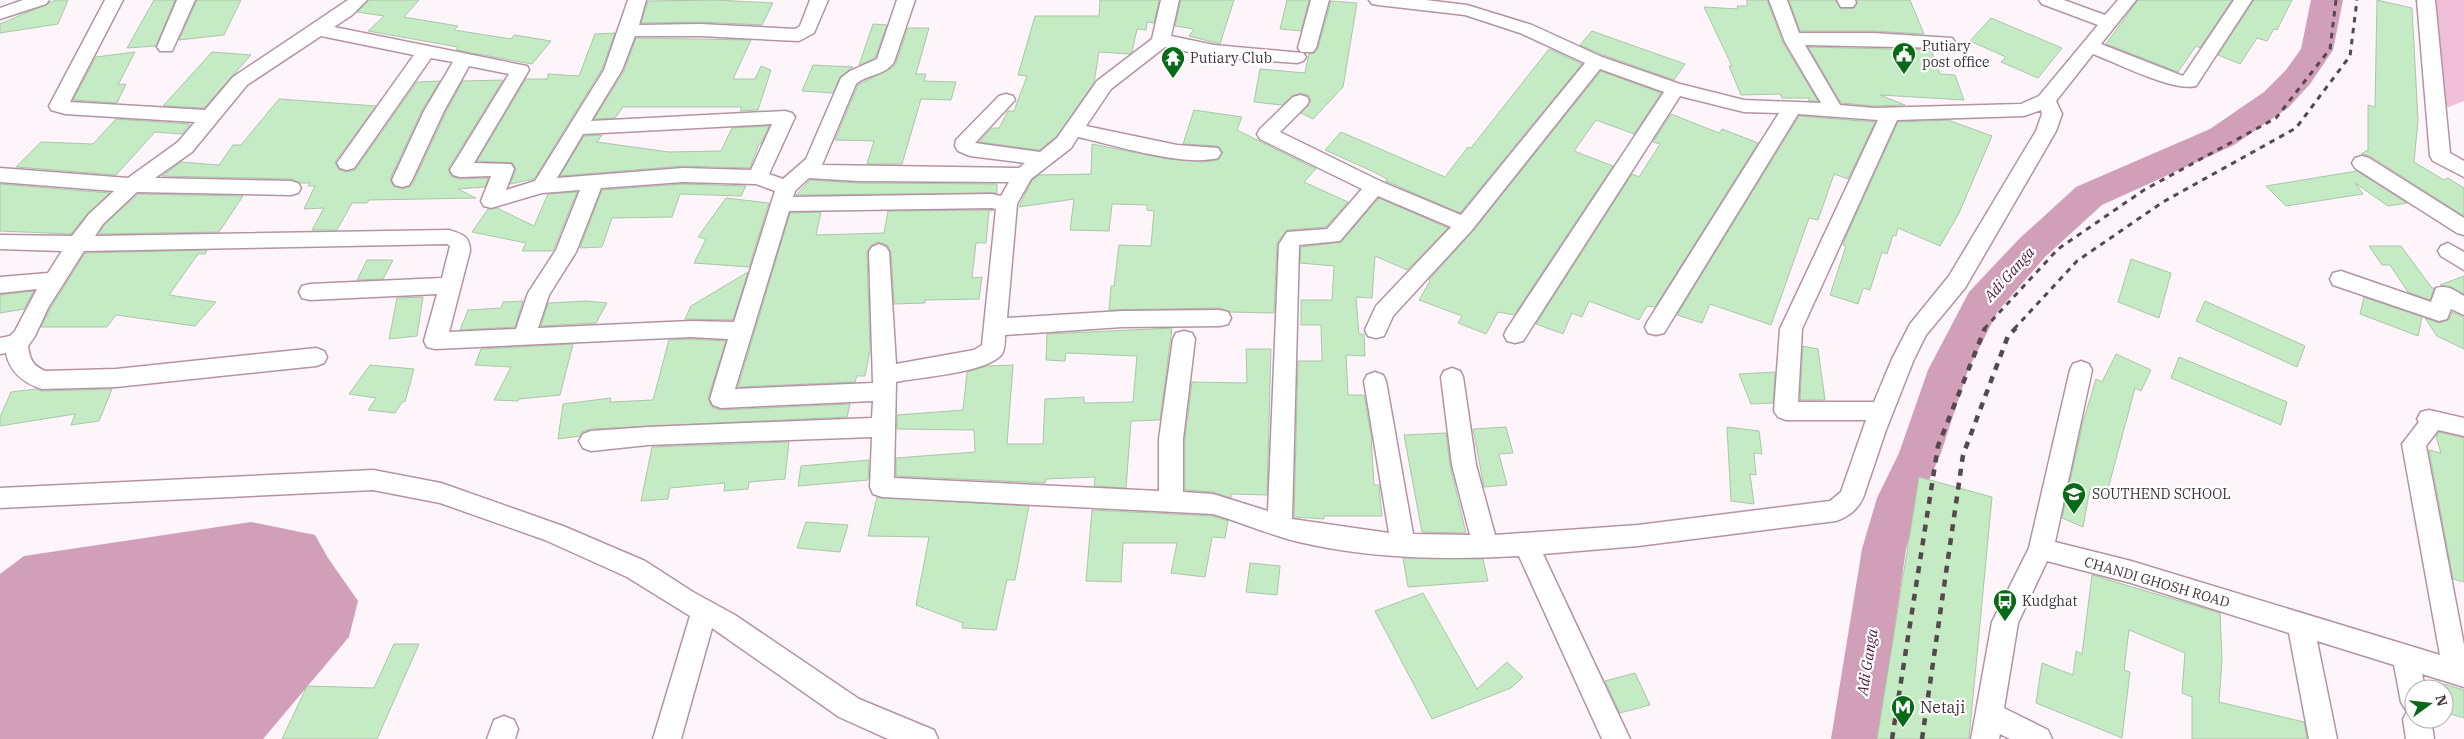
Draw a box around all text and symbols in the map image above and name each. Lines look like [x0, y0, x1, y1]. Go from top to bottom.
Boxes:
place label: Putiary post office [1922, 37, 1990, 71]
public building icon: Putiary post office [1891, 41, 1917, 75]
temple icon: Putiary Club [1160, 45, 1186, 79]
place label: Putiary Club [1190, 49, 1272, 67]
water label: Adi Ganga [1979, 242, 2039, 306]
school or university icon: SOUTHEND SCHOOL [2061, 481, 2087, 515]
place label: SOUTHEND SCHOOL [2092, 485, 2231, 503]
street label: CHANDI GHOSH ROAD [2082, 553, 2232, 611]
bus stop icon: Kudghat [1992, 588, 2018, 622]
place label: Kudghat [2022, 592, 2078, 610]
water label: Adi Ganga [1852, 627, 1882, 698]
north arrow [2404, 679, 2454, 729]
text: N [2431, 693, 2452, 708]
metro station icon: Netaji [1890, 694, 1916, 728]
place label: Netaji [1920, 697, 1965, 717]

